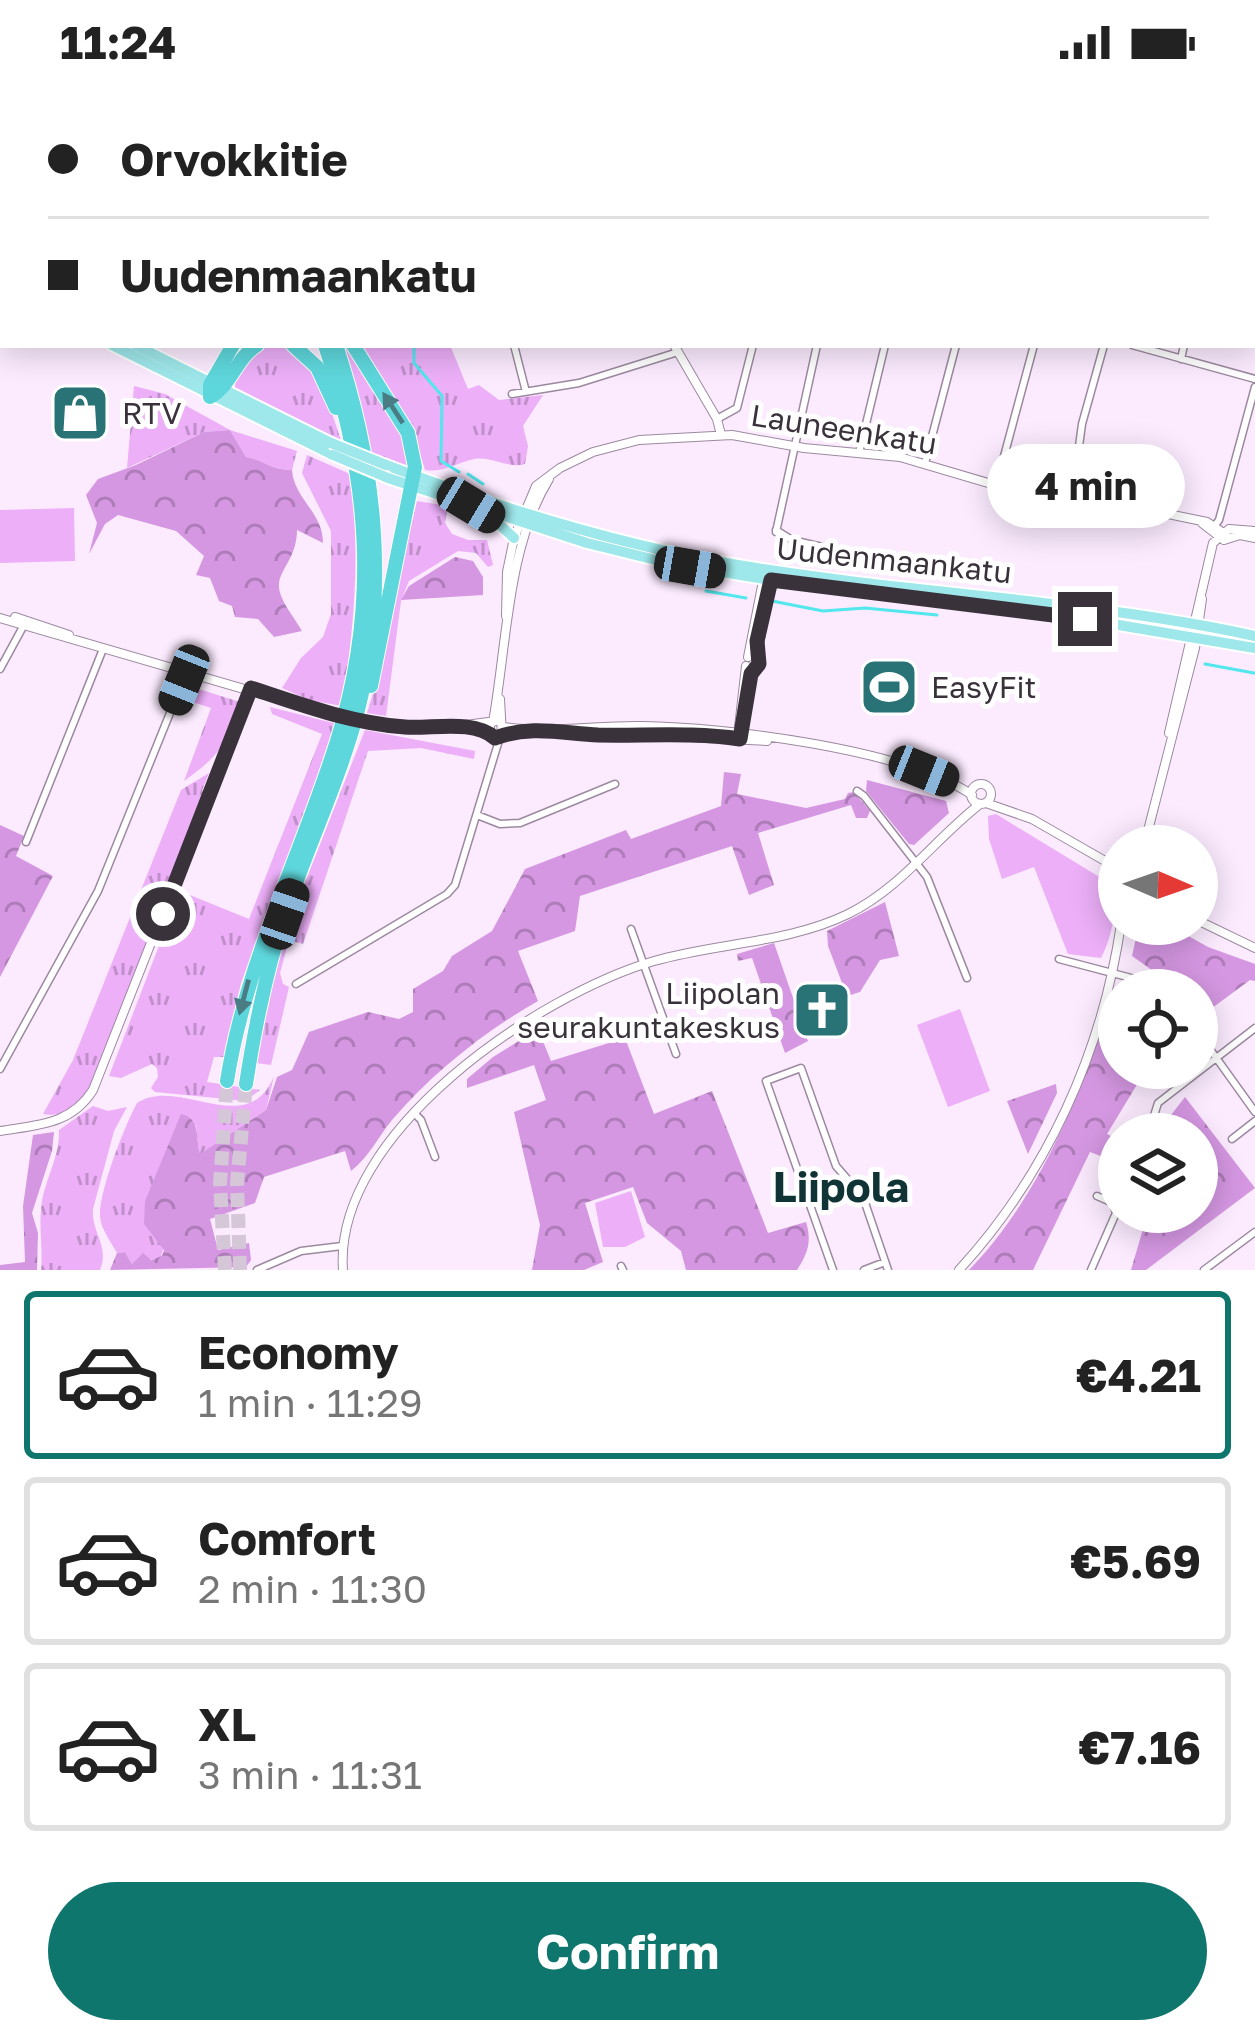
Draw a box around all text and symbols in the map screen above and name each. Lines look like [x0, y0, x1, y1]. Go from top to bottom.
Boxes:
text: 11:24 [60, 15, 176, 69]
text: Orvokkitie [120, 132, 348, 186]
text: Uudenmaankatu [120, 248, 476, 302]
shop icon: RTV [49, 382, 111, 444]
one-way arrow [382, 391, 404, 424]
place label: RTV [122, 395, 182, 431]
street label: Launeenkatu [749, 397, 939, 461]
callout: 4 min [986, 445, 1184, 529]
text: 4 min [1035, 462, 1137, 509]
car [431, 471, 511, 539]
street label: Uudenmaankatu [774, 530, 1014, 590]
car [651, 543, 729, 591]
route end [1058, 592, 1112, 646]
car [154, 640, 214, 720]
sports icon: EasyFit [858, 656, 920, 718]
place label: EasyFit [931, 669, 1037, 705]
car [884, 741, 964, 801]
north arrow [1098, 825, 1218, 945]
map controls [1098, 825, 1218, 1233]
car [256, 874, 314, 954]
route start [136, 887, 190, 941]
button: locate [1098, 969, 1218, 1089]
place label: Liipolan seurakuntakeskus [517, 975, 780, 1045]
one-way arrow [234, 979, 253, 1016]
church icon: Liipolan seurakuntakeskus [791, 979, 853, 1041]
button: layers [1098, 1113, 1218, 1233]
district label: Liipola [773, 1161, 909, 1211]
icon: car [54, 1321, 162, 1429]
text: Economy [198, 1325, 399, 1379]
text: €4.21 [1076, 1348, 1201, 1402]
text: 1 min · 11:29 [198, 1379, 423, 1426]
icon: car [54, 1507, 162, 1615]
text: Comfort [198, 1511, 376, 1565]
text: €5.69 [1070, 1534, 1201, 1588]
text: 2 min · 11:30 [198, 1565, 427, 1612]
icon: car [54, 1693, 162, 1801]
text: XL [198, 1697, 256, 1751]
text: €7.16 [1079, 1720, 1201, 1774]
text: 3 min · 11:31 [198, 1751, 422, 1798]
button: Confirm [48, 1882, 1207, 2020]

